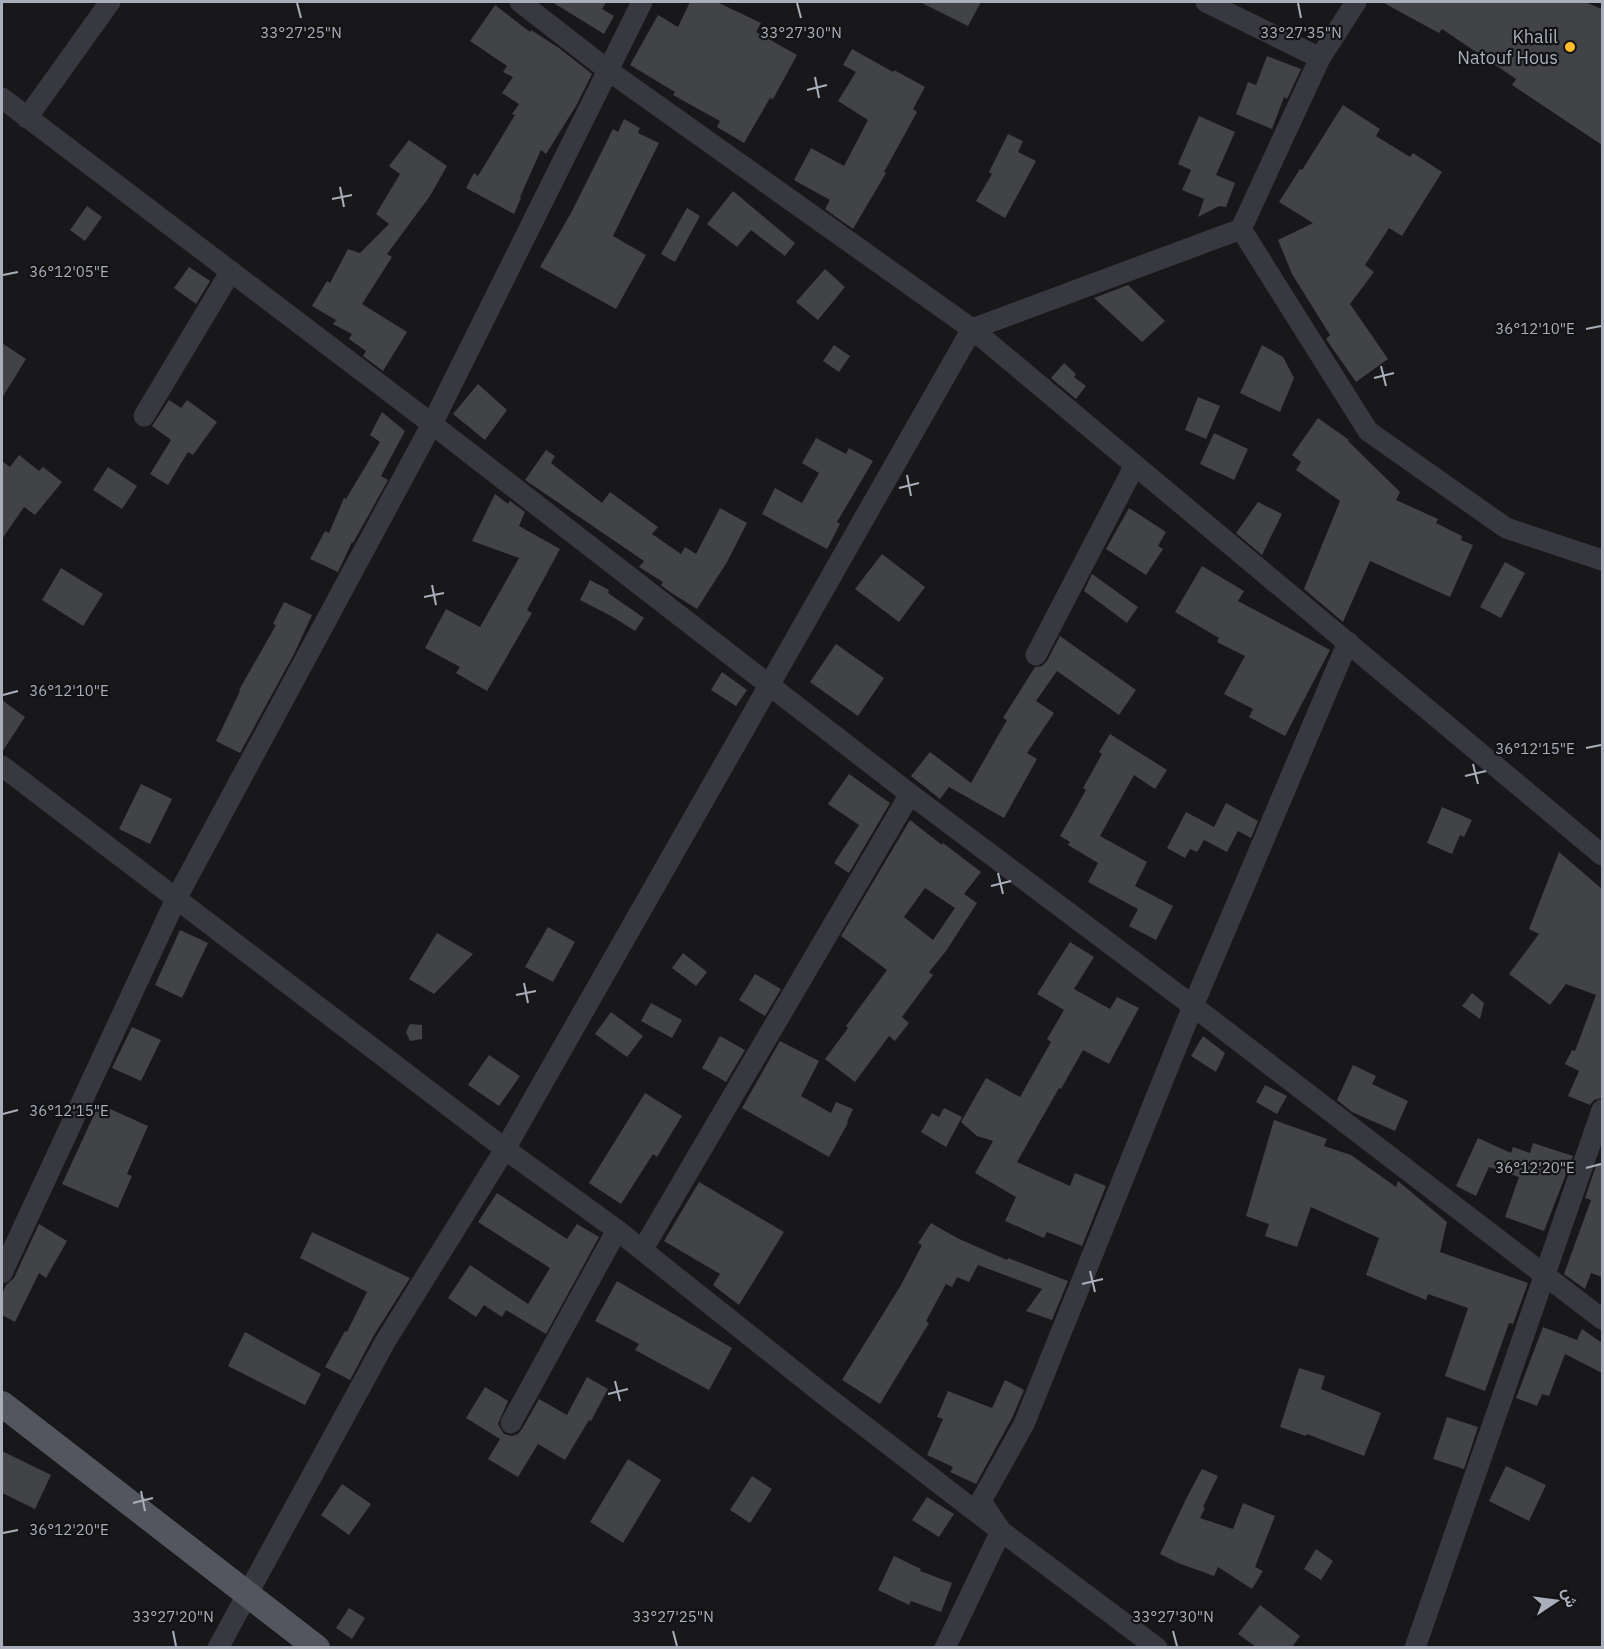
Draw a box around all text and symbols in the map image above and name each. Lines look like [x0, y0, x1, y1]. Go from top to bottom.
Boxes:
text: 33°27'25"N [260, 23, 342, 42]
text: 33°27'30"N [760, 23, 842, 42]
text: 33°27'35"N [1260, 23, 1342, 42]
place label: Khalil Natouf Hous [1457, 25, 1558, 69]
marker: Khalil Natouf Hous [1563, 40, 1577, 54]
text: 36°12'05"E [29, 262, 109, 281]
text: 36°12'10"E [1495, 319, 1575, 338]
text: 36°12'10"E [29, 681, 109, 700]
text: 36°12'15"E [1495, 739, 1575, 758]
text: 36°12'15"E [29, 1101, 109, 1120]
text: 36°12'20"E [1495, 1158, 1575, 1177]
text: 36°12'20"E [29, 1520, 109, 1539]
north arrow [1526, 1571, 1586, 1631]
text: ش [1559, 1586, 1583, 1609]
text: 33°27'20"N [132, 1607, 214, 1626]
text: 33°27'25"N [632, 1607, 714, 1626]
text: 33°27'30"N [1132, 1607, 1214, 1626]

